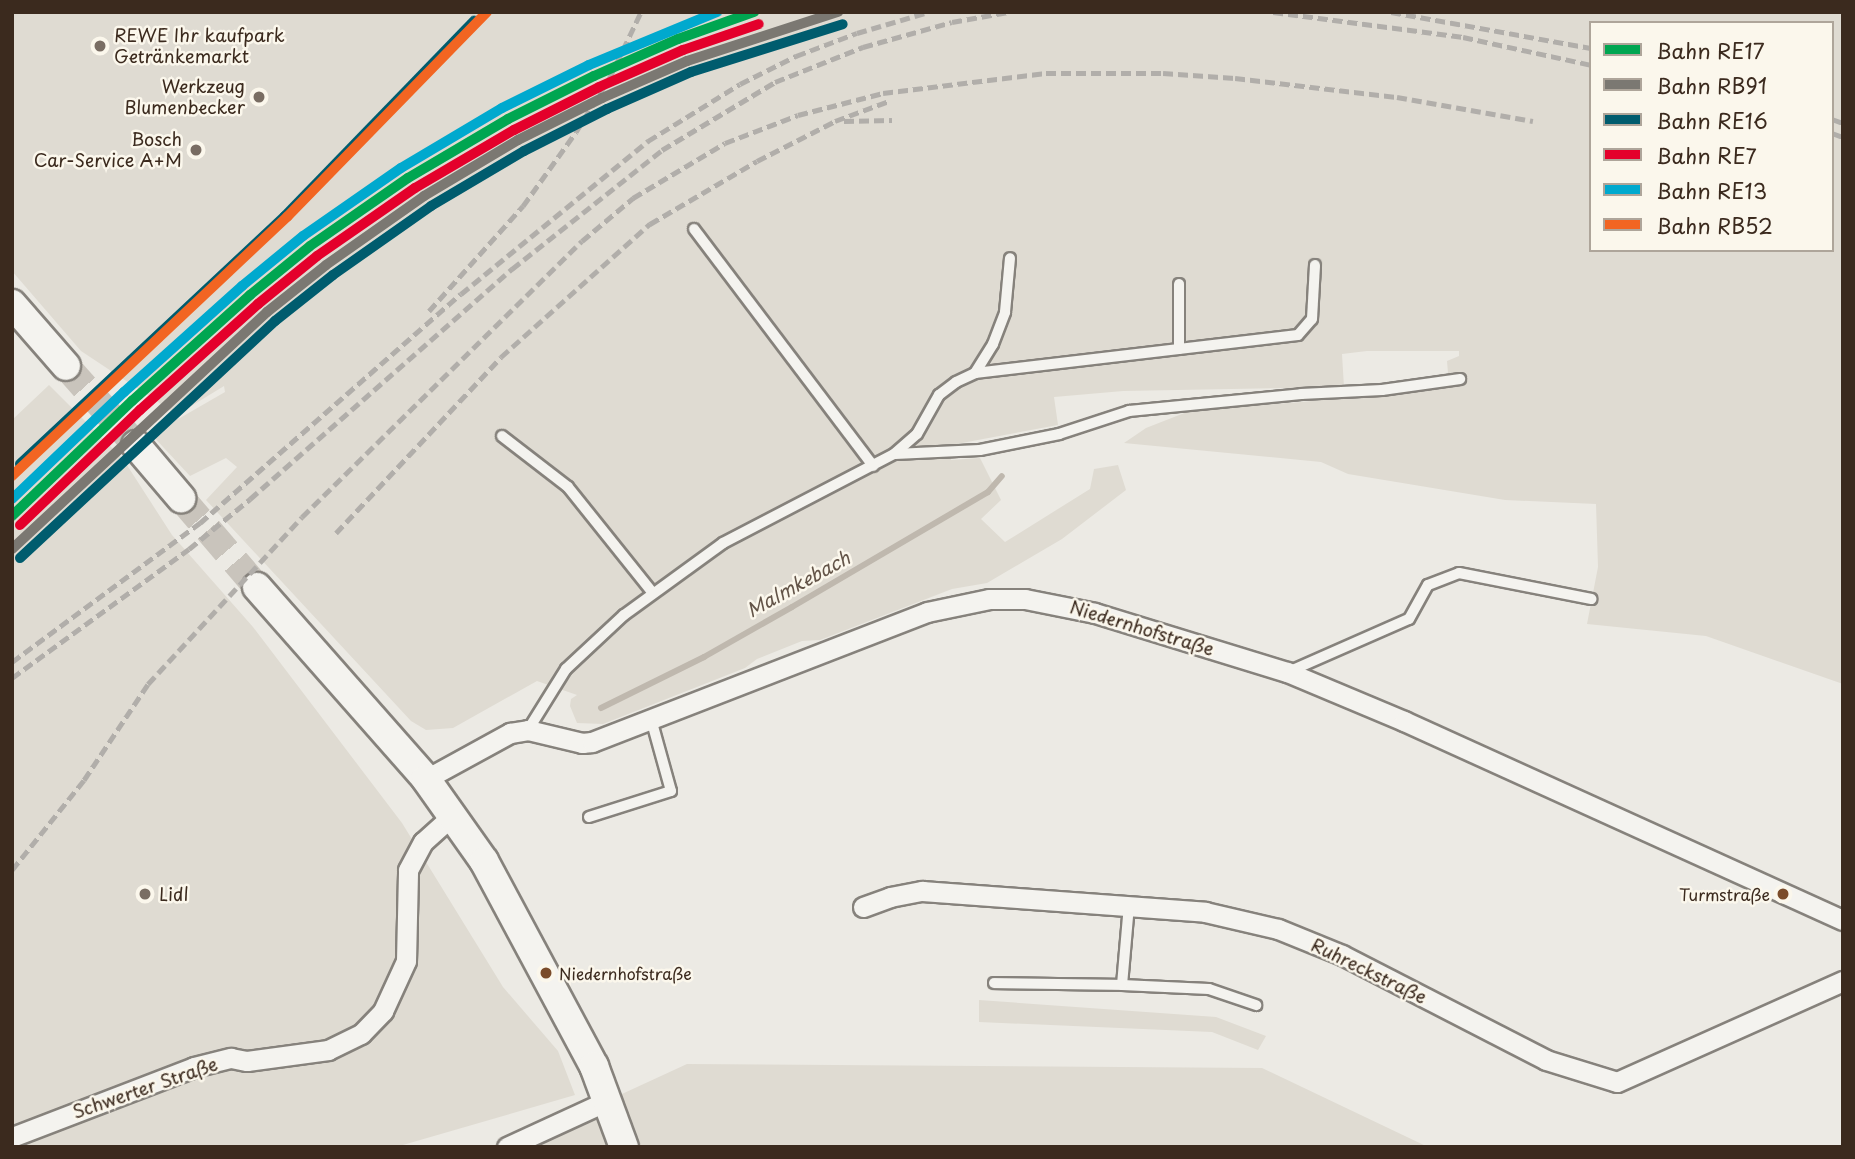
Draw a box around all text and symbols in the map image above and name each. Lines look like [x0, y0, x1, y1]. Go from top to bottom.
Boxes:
legend [1589, 21, 1834, 252]
place label: REWE Ihr kaufpark Getränkemarkt [114, 25, 283, 68]
text: Bahn RE17 [1656, 34, 1765, 66]
marker: REWE Ihr kaufpark Getränkemarkt [92, 38, 108, 54]
text: Bahn RB91 [1656, 69, 1767, 101]
place label: Werkzeug Blumenbecker [125, 76, 245, 119]
marker: Werkzeug Blumenbecker [251, 89, 267, 105]
text: Bahn RE16 [1656, 104, 1768, 136]
place label: Bosch Car-Service A+M [33, 129, 182, 172]
text: Bahn RE7 [1656, 139, 1757, 171]
marker: Bosch Car-Service A+M [188, 142, 204, 158]
text: Bahn RE13 [1656, 174, 1767, 206]
text: Bahn RB52 [1656, 209, 1773, 241]
water label: Malmkebach [742, 546, 854, 622]
street label: Niedernhofstraße [1067, 596, 1217, 660]
place label: Lidl [159, 883, 189, 905]
place label: Turmstraße [1679, 884, 1770, 904]
marker: Lidl [137, 886, 153, 902]
marker: Turmstraße [1776, 887, 1790, 901]
street label: Ruhreckstraße [1308, 934, 1430, 1008]
place label: Niedernhofstraße [559, 963, 692, 983]
marker: Niedernhofstraße [539, 966, 553, 980]
street label: Schwerter Straße [69, 1053, 221, 1123]

